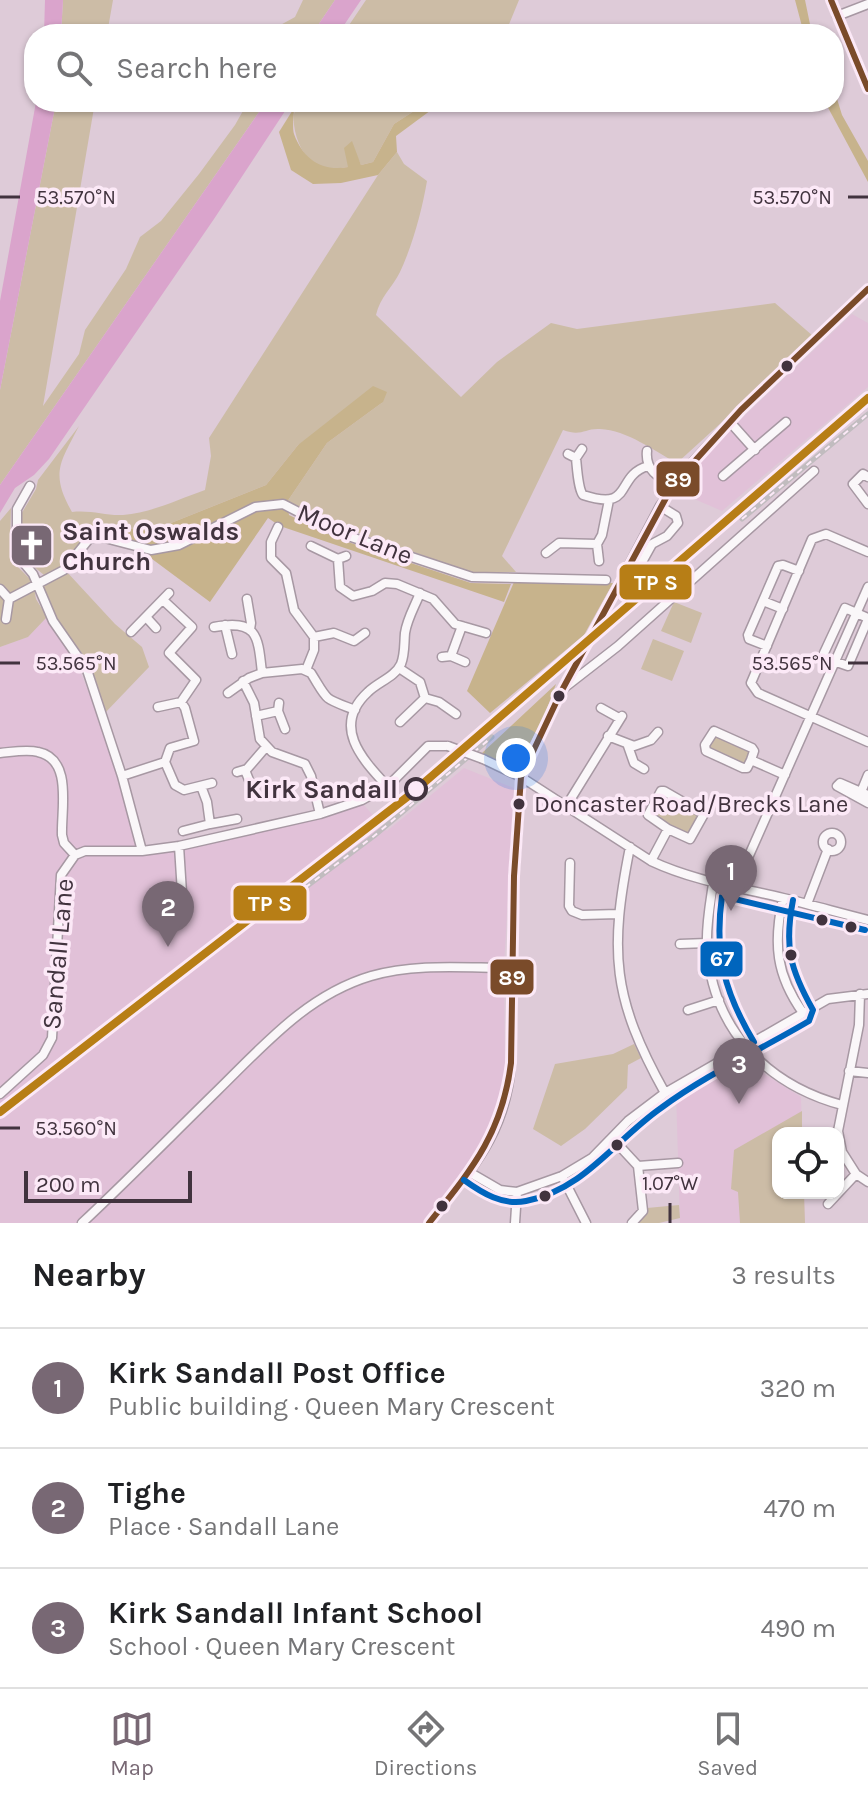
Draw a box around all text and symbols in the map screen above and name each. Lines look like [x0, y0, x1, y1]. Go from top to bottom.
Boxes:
search box [24, 24, 844, 112]
icon: search [52, 46, 96, 90]
text: Search here [116, 50, 277, 86]
text: 53.570°N [36, 186, 116, 209]
text: 53.570°N [752, 186, 832, 209]
unlabelled marker [779, 358, 795, 374]
line badge: 89 [655, 460, 701, 498]
text: 89 [664, 467, 692, 493]
street label: Moor Lane [293, 497, 417, 571]
place label: Saint Oswalds Church [62, 516, 239, 577]
church icon: Saint Oswalds Church [7, 522, 55, 570]
line badge: TP S [618, 563, 693, 601]
text: TP S [634, 570, 678, 596]
text: 53.565°N [35, 652, 117, 675]
text: 53.565°N [751, 652, 833, 675]
unlabelled marker [551, 688, 567, 704]
your location [496, 738, 536, 778]
place label: Kirk Sandall [245, 774, 398, 805]
marker: Kirk Sandall [405, 778, 427, 800]
place label: Doncaster Road/Brecks Lane [534, 790, 848, 818]
marker: Doncaster Road/Brecks Lane [511, 796, 527, 812]
pin: 1 [705, 845, 757, 911]
street label: Sandall Lane [36, 877, 80, 1031]
pin: 2 [142, 881, 194, 947]
line badge: TP S [232, 884, 308, 922]
text: TP S [248, 891, 292, 917]
unlabelled marker [814, 912, 830, 928]
unlabelled marker [843, 919, 859, 935]
line badge: 67 [699, 940, 744, 978]
text: 67 [710, 946, 734, 972]
unlabelled marker [783, 947, 799, 963]
line badge: 89 [489, 958, 535, 996]
text: 89 [498, 965, 526, 991]
pin: 3 [713, 1038, 765, 1104]
text: 53.560°N [35, 1117, 117, 1140]
map controls [772, 1127, 844, 1199]
button: locate [772, 1127, 844, 1199]
unlabelled marker [609, 1137, 625, 1153]
scale bar [24, 1167, 192, 1203]
text: 200 m [36, 1172, 101, 1198]
text: 1.07°W [642, 1172, 698, 1195]
unlabelled marker [537, 1188, 553, 1204]
unlabelled marker [434, 1198, 450, 1214]
text: Nearby [32, 1255, 146, 1295]
text: 3 results [732, 1260, 836, 1291]
text: Kirk Sandall Post Office [108, 1355, 446, 1391]
text: 1 [53, 1373, 63, 1404]
text: 320 m [760, 1373, 836, 1404]
text: Public building · Queen Mary Crescent [108, 1391, 555, 1422]
text: Tighe [108, 1475, 186, 1511]
text: 2 [50, 1493, 66, 1524]
text: 470 m [763, 1493, 836, 1524]
text: Place · Sandall Lane [108, 1511, 339, 1542]
text: Kirk Sandall Infant School [108, 1595, 483, 1631]
text: 3 [50, 1613, 66, 1644]
text: 490 m [760, 1613, 836, 1644]
text: School · Queen Mary Crescent [108, 1631, 455, 1662]
tab: Map [110, 1707, 154, 1781]
tab: Directions [374, 1707, 477, 1781]
tab: Saved [697, 1707, 758, 1781]

